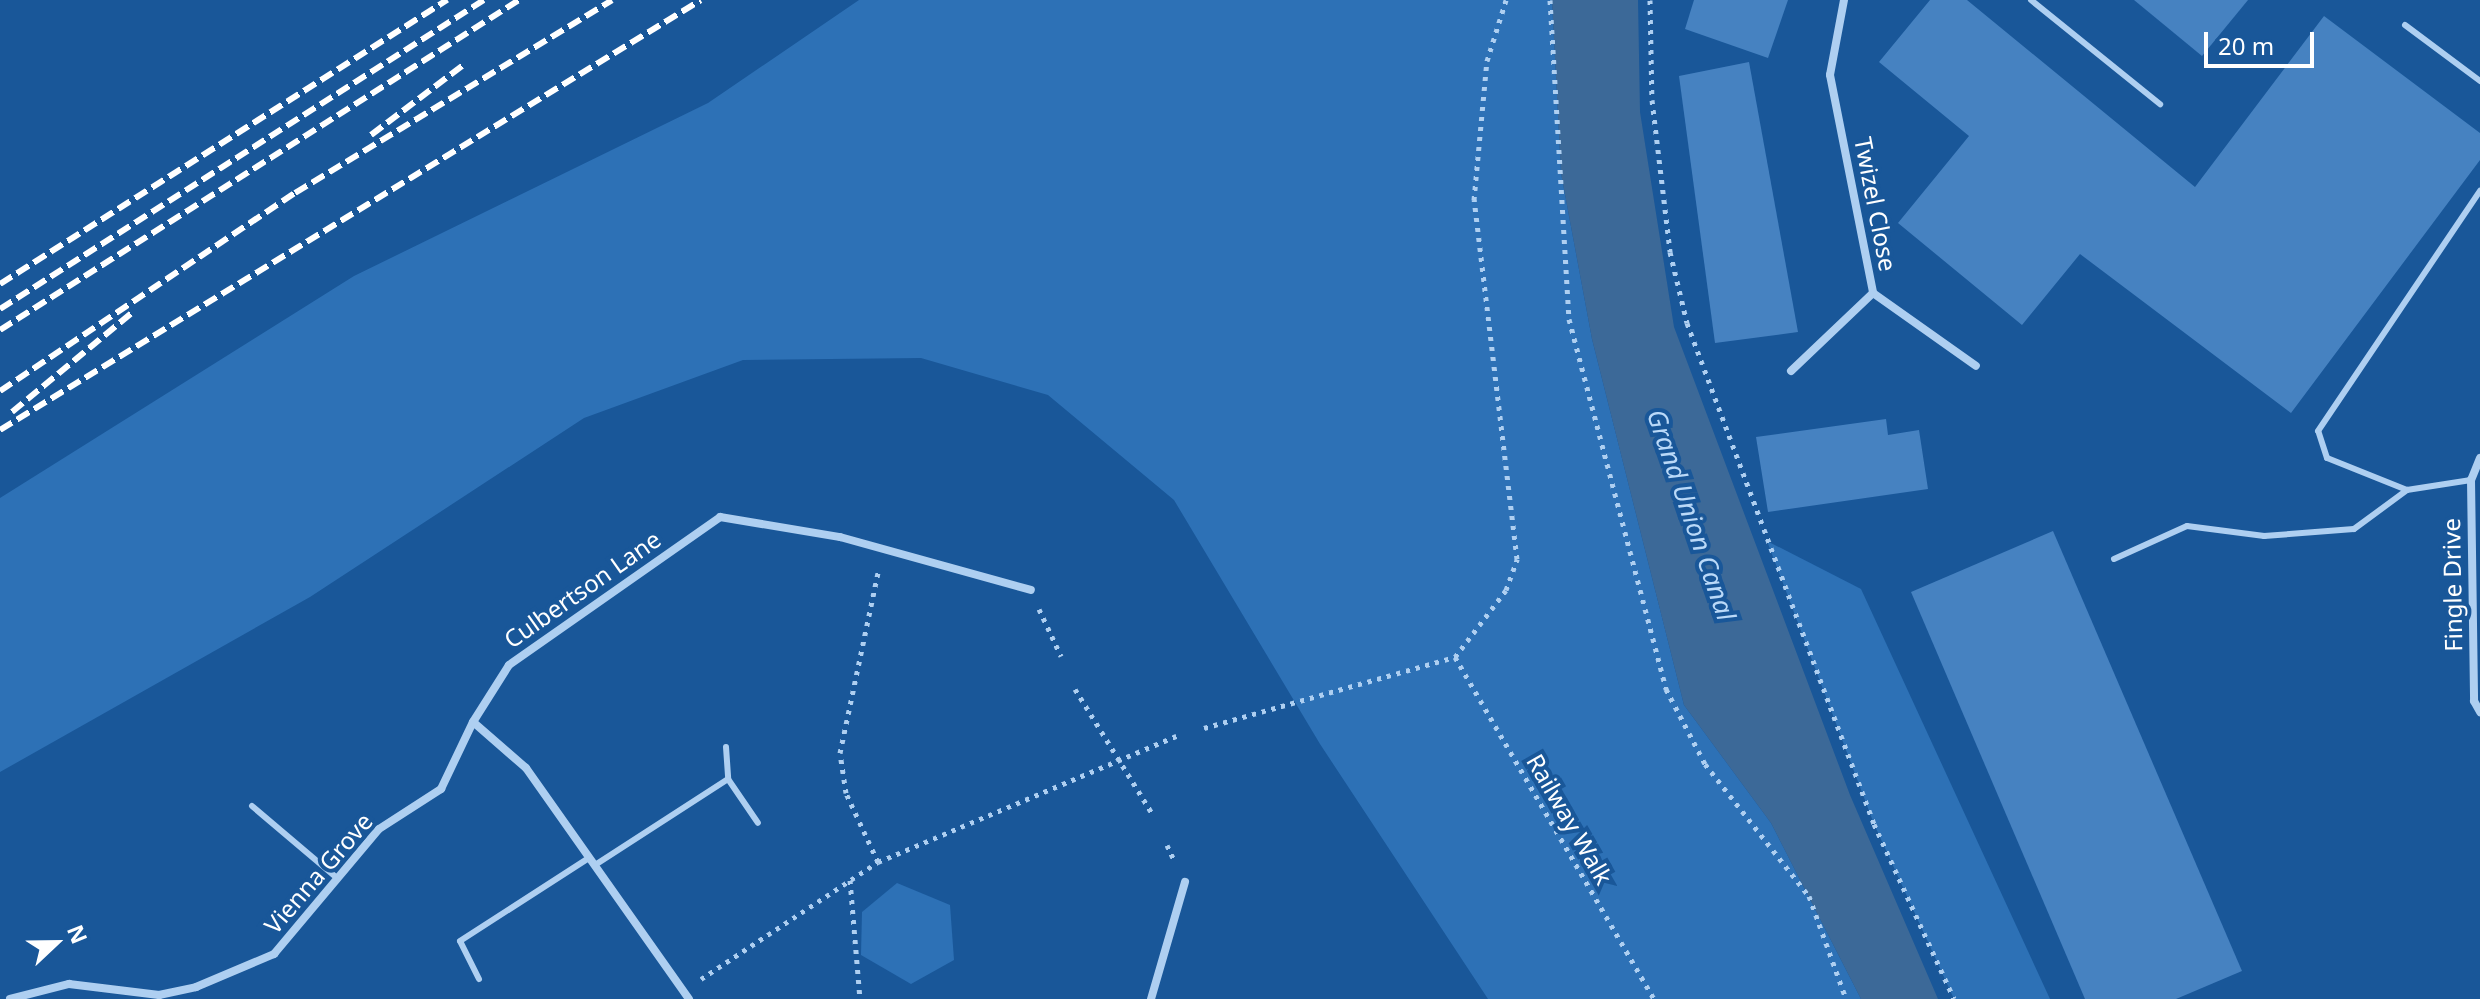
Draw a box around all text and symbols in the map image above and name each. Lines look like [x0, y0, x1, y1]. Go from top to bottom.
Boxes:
scale bar [2208, 16, 2318, 66]
text: 20 m [2218, 29, 2274, 62]
street label: Twizel Close [1849, 134, 1903, 274]
water label: Grand Union Canal [1640, 405, 1742, 625]
street label: Fingle Drive [2436, 518, 2468, 652]
street label: Culbertson Lane [498, 524, 666, 654]
street label: Railway Walk [1521, 749, 1619, 889]
street label: Vienna Grove [258, 807, 378, 939]
north arrow [16, 903, 96, 983]
text: N [61, 920, 96, 948]

